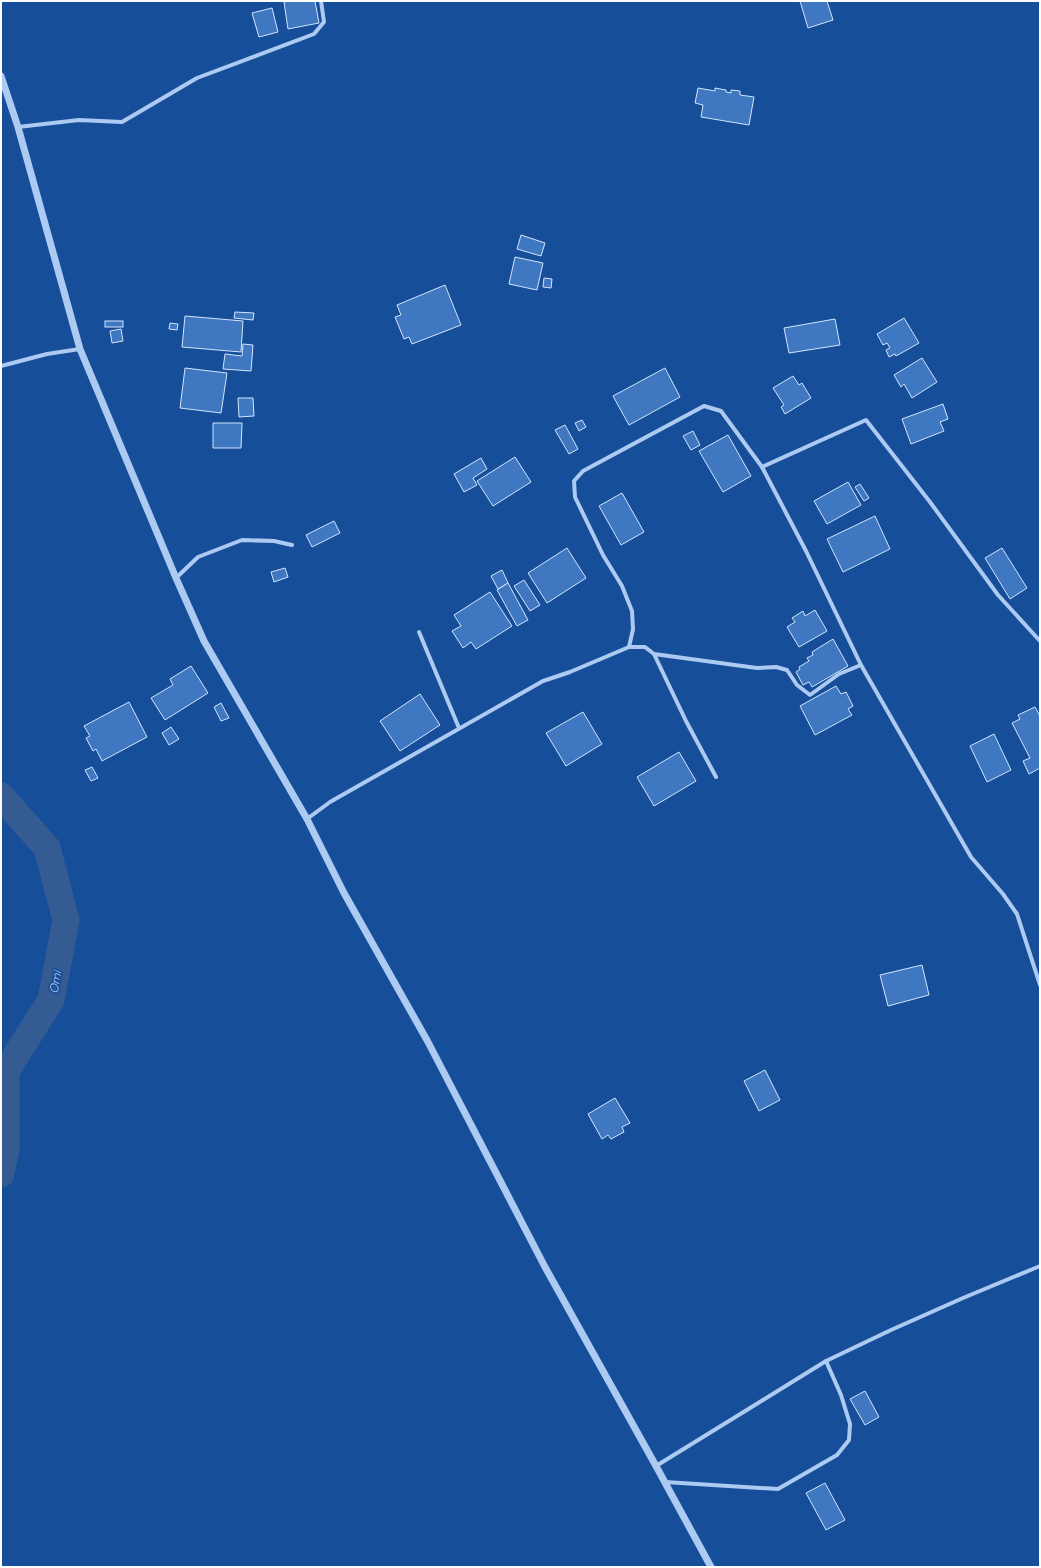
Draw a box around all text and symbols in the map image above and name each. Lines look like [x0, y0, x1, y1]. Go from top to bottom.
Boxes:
water label: Omi [46, 968, 65, 994]

